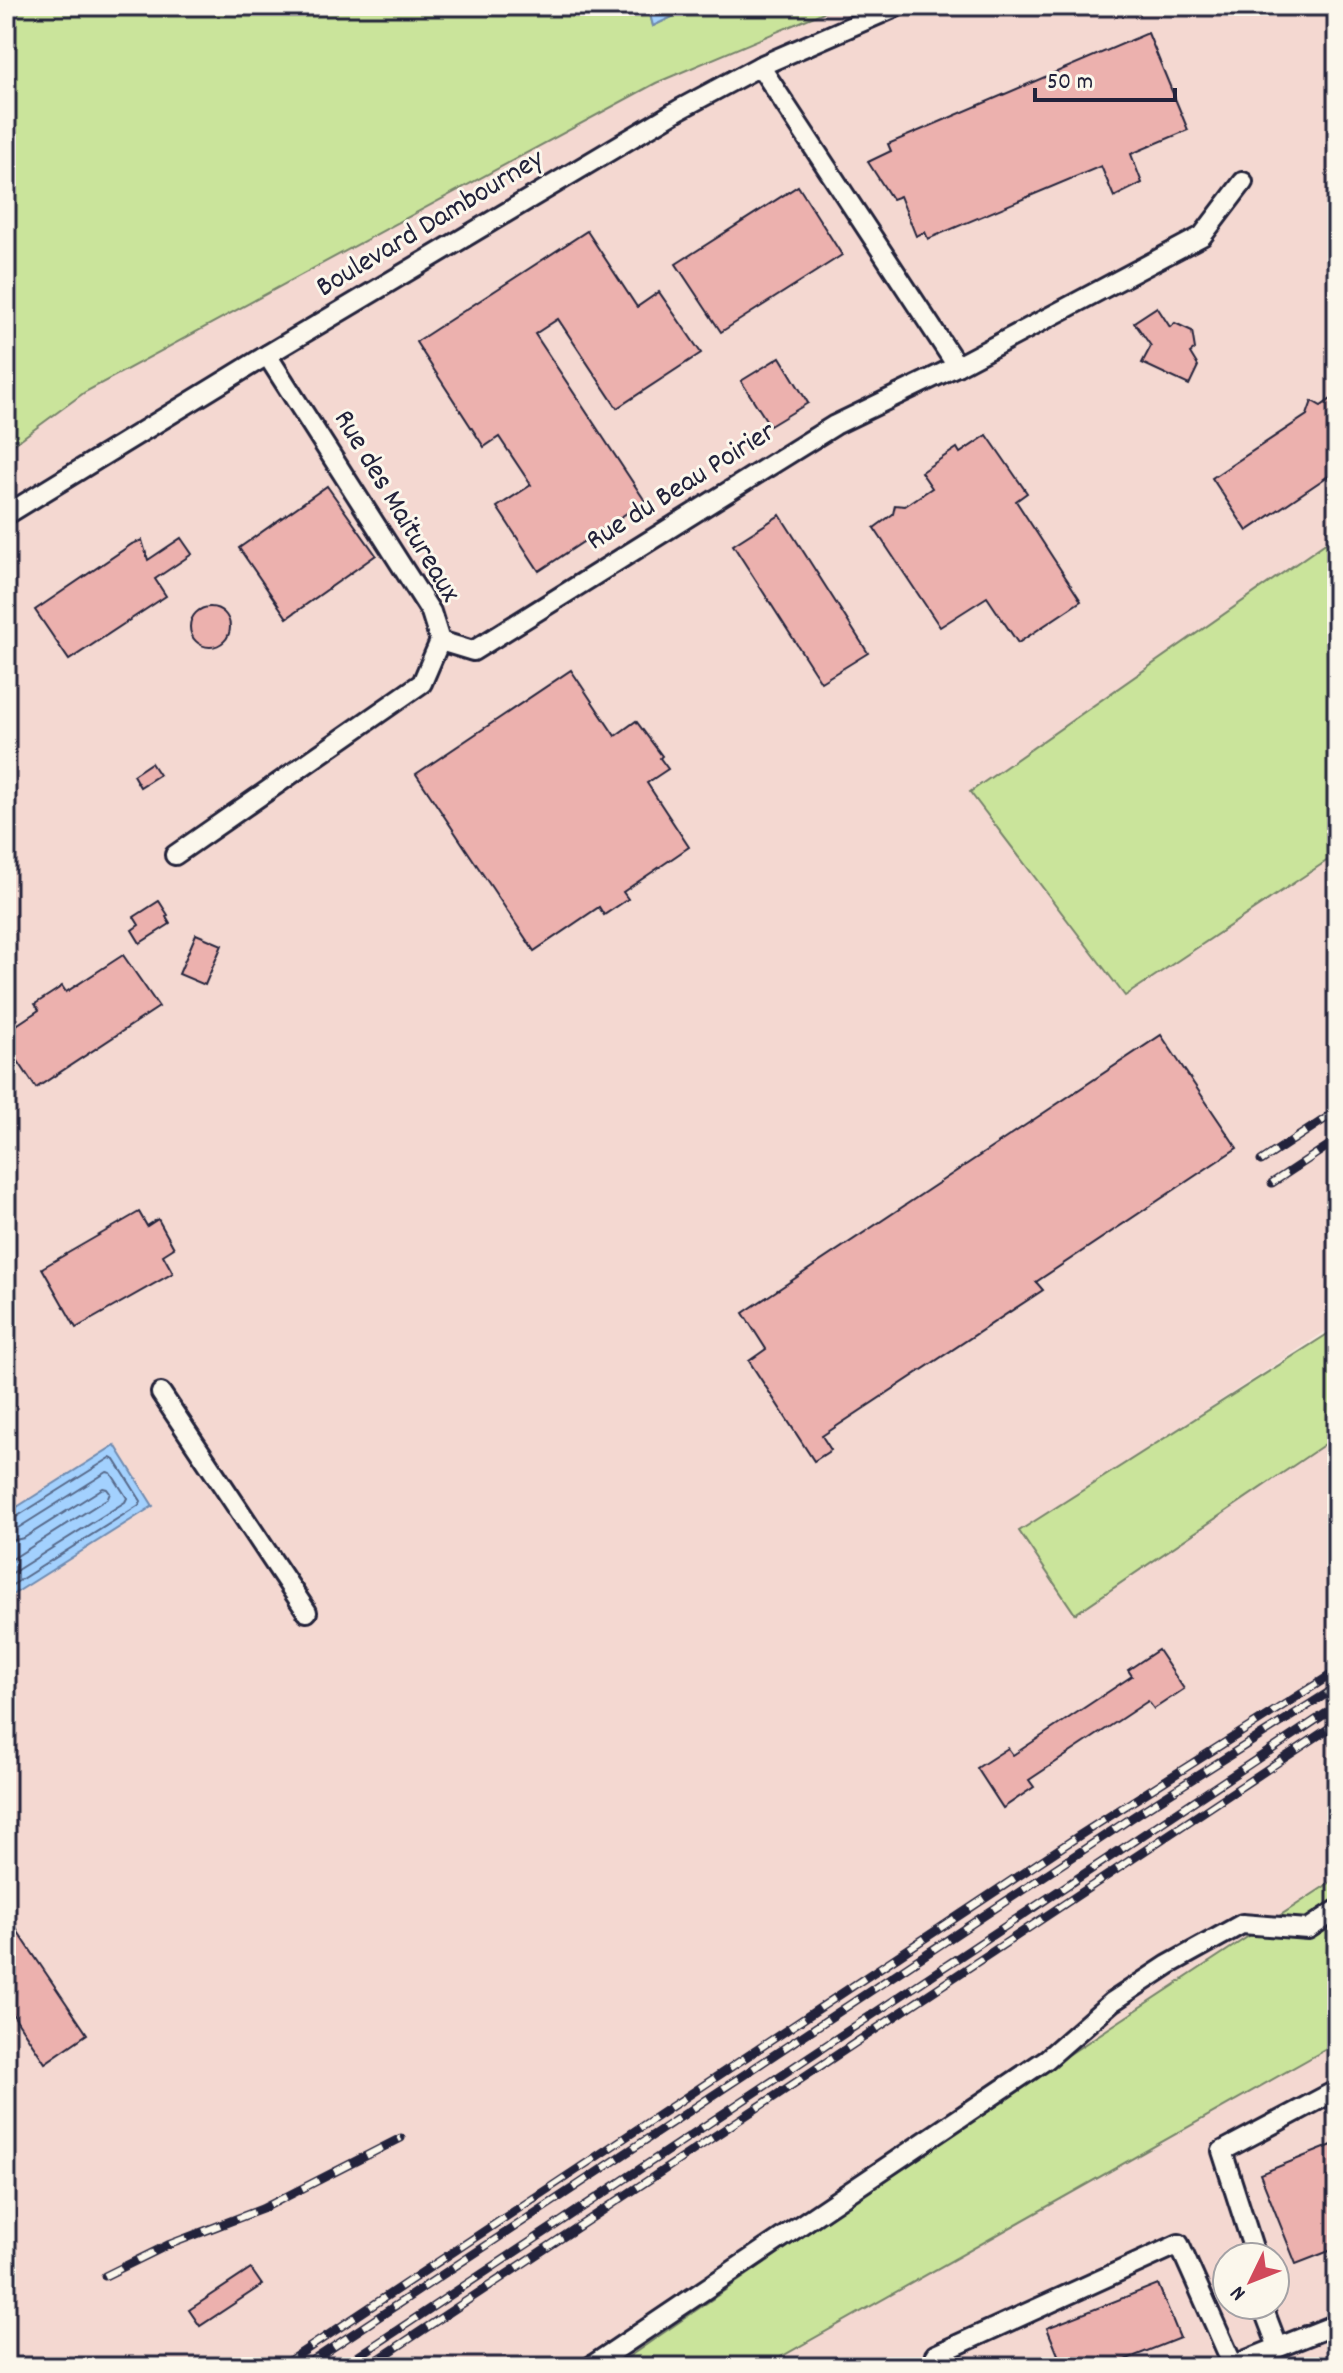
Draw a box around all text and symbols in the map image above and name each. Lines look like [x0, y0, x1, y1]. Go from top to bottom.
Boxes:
scale bar [1035, 52, 1175, 102]
text: 50 m [1047, 66, 1093, 100]
street label: Boulevard Dambourney [309, 139, 554, 310]
street label: Rue des Maitureaux [320, 403, 470, 611]
street label: Rue du Beau Poirier [579, 412, 785, 564]
north arrow [1211, 2241, 1291, 2321]
text: N [1224, 2278, 1254, 2307]

